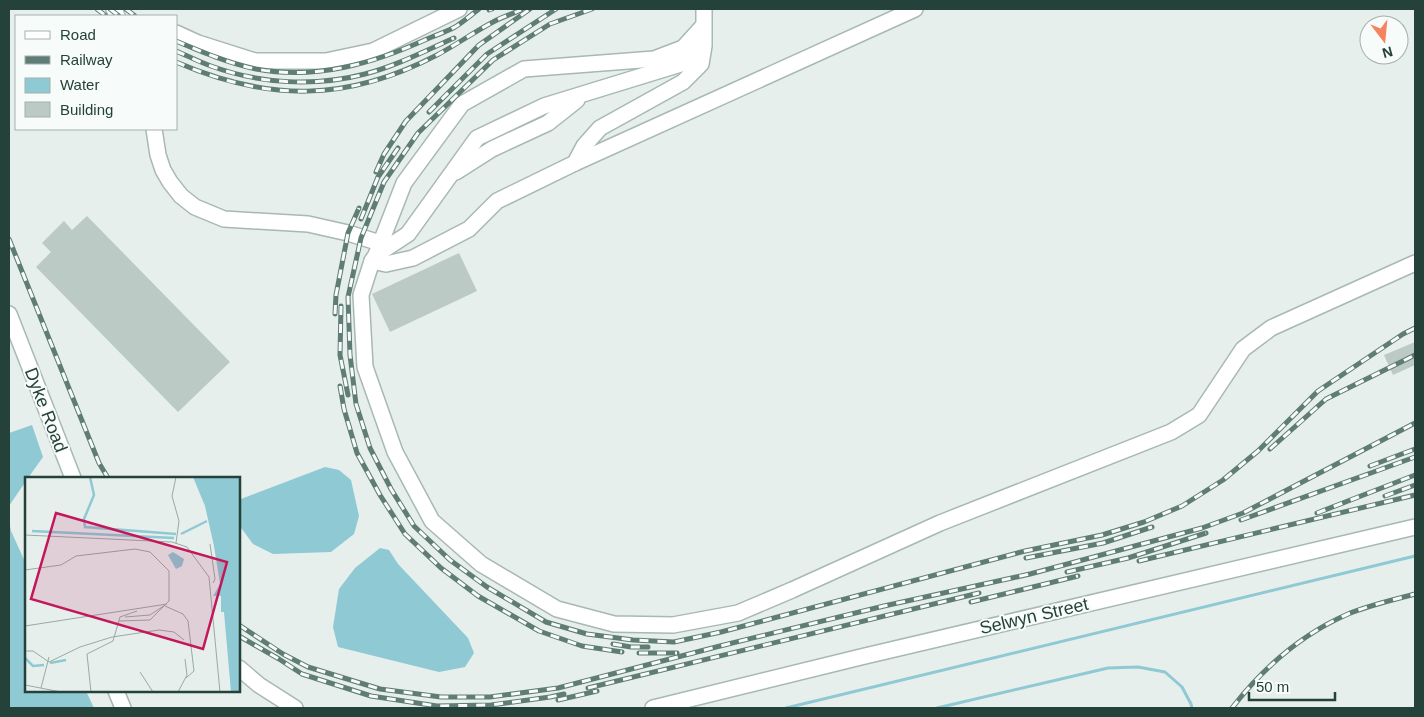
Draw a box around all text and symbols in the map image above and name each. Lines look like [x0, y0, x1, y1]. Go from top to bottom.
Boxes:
legend [15, 15, 178, 130]
north arrow [1359, 15, 1409, 65]
text: Road [60, 26, 96, 43]
text: N [1381, 43, 1395, 62]
text: Railway [60, 51, 113, 68]
text: Water [60, 76, 99, 93]
text: Building [60, 101, 113, 118]
street label: Dyke Road [21, 365, 71, 455]
inset map [25, 477, 240, 692]
street label: Selwyn Street [978, 594, 1090, 638]
scale bar [1249, 670, 1335, 702]
text: 50 m [1256, 678, 1289, 695]

